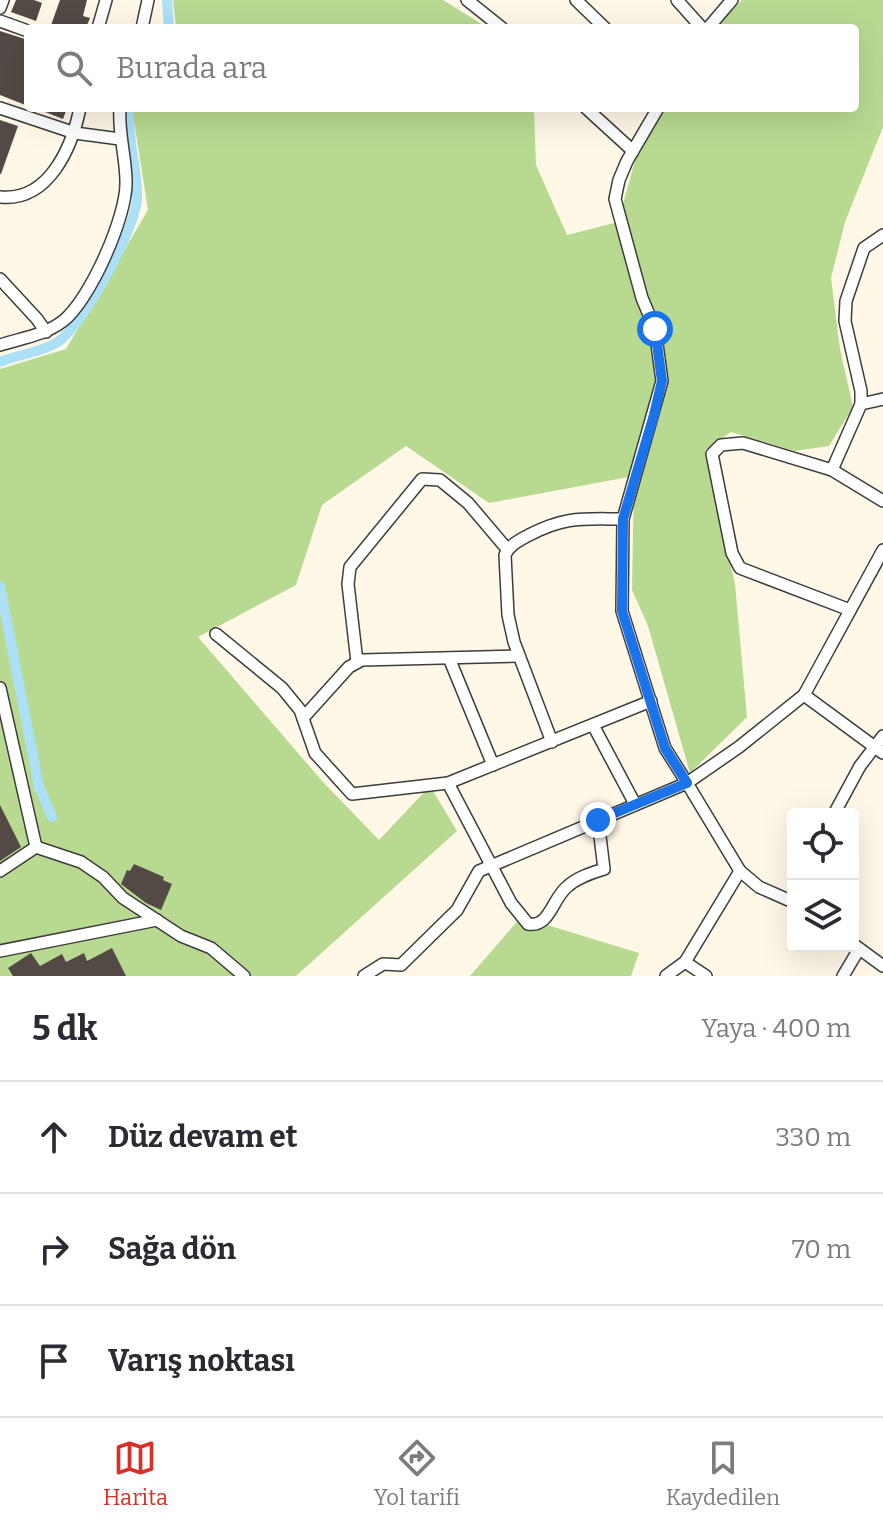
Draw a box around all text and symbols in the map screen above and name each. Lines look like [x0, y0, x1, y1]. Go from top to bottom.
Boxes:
search box [24, 24, 859, 112]
icon: search [52, 46, 96, 90]
text: Burada ara [116, 50, 267, 86]
route start [637, 311, 673, 347]
route end [580, 802, 616, 838]
map controls [787, 808, 859, 952]
button: locate [787, 808, 859, 880]
button: layers [787, 880, 859, 952]
text: 5 dk [32, 1008, 97, 1049]
text: Yaya · 400 m [701, 1013, 851, 1044]
icon: ahead [32, 1115, 76, 1159]
text: Düz devam et [108, 1119, 297, 1155]
text: 330 m [775, 1122, 851, 1153]
icon: right [32, 1227, 76, 1271]
text: Sağa dön [108, 1231, 236, 1267]
text: 70 m [792, 1234, 851, 1265]
icon: arrive [32, 1339, 76, 1383]
text: Varış noktası [108, 1343, 295, 1379]
tab: Harita [103, 1436, 168, 1511]
tab: Yol tarifi [374, 1436, 460, 1511]
tab: Kaydedilen [666, 1436, 780, 1511]

